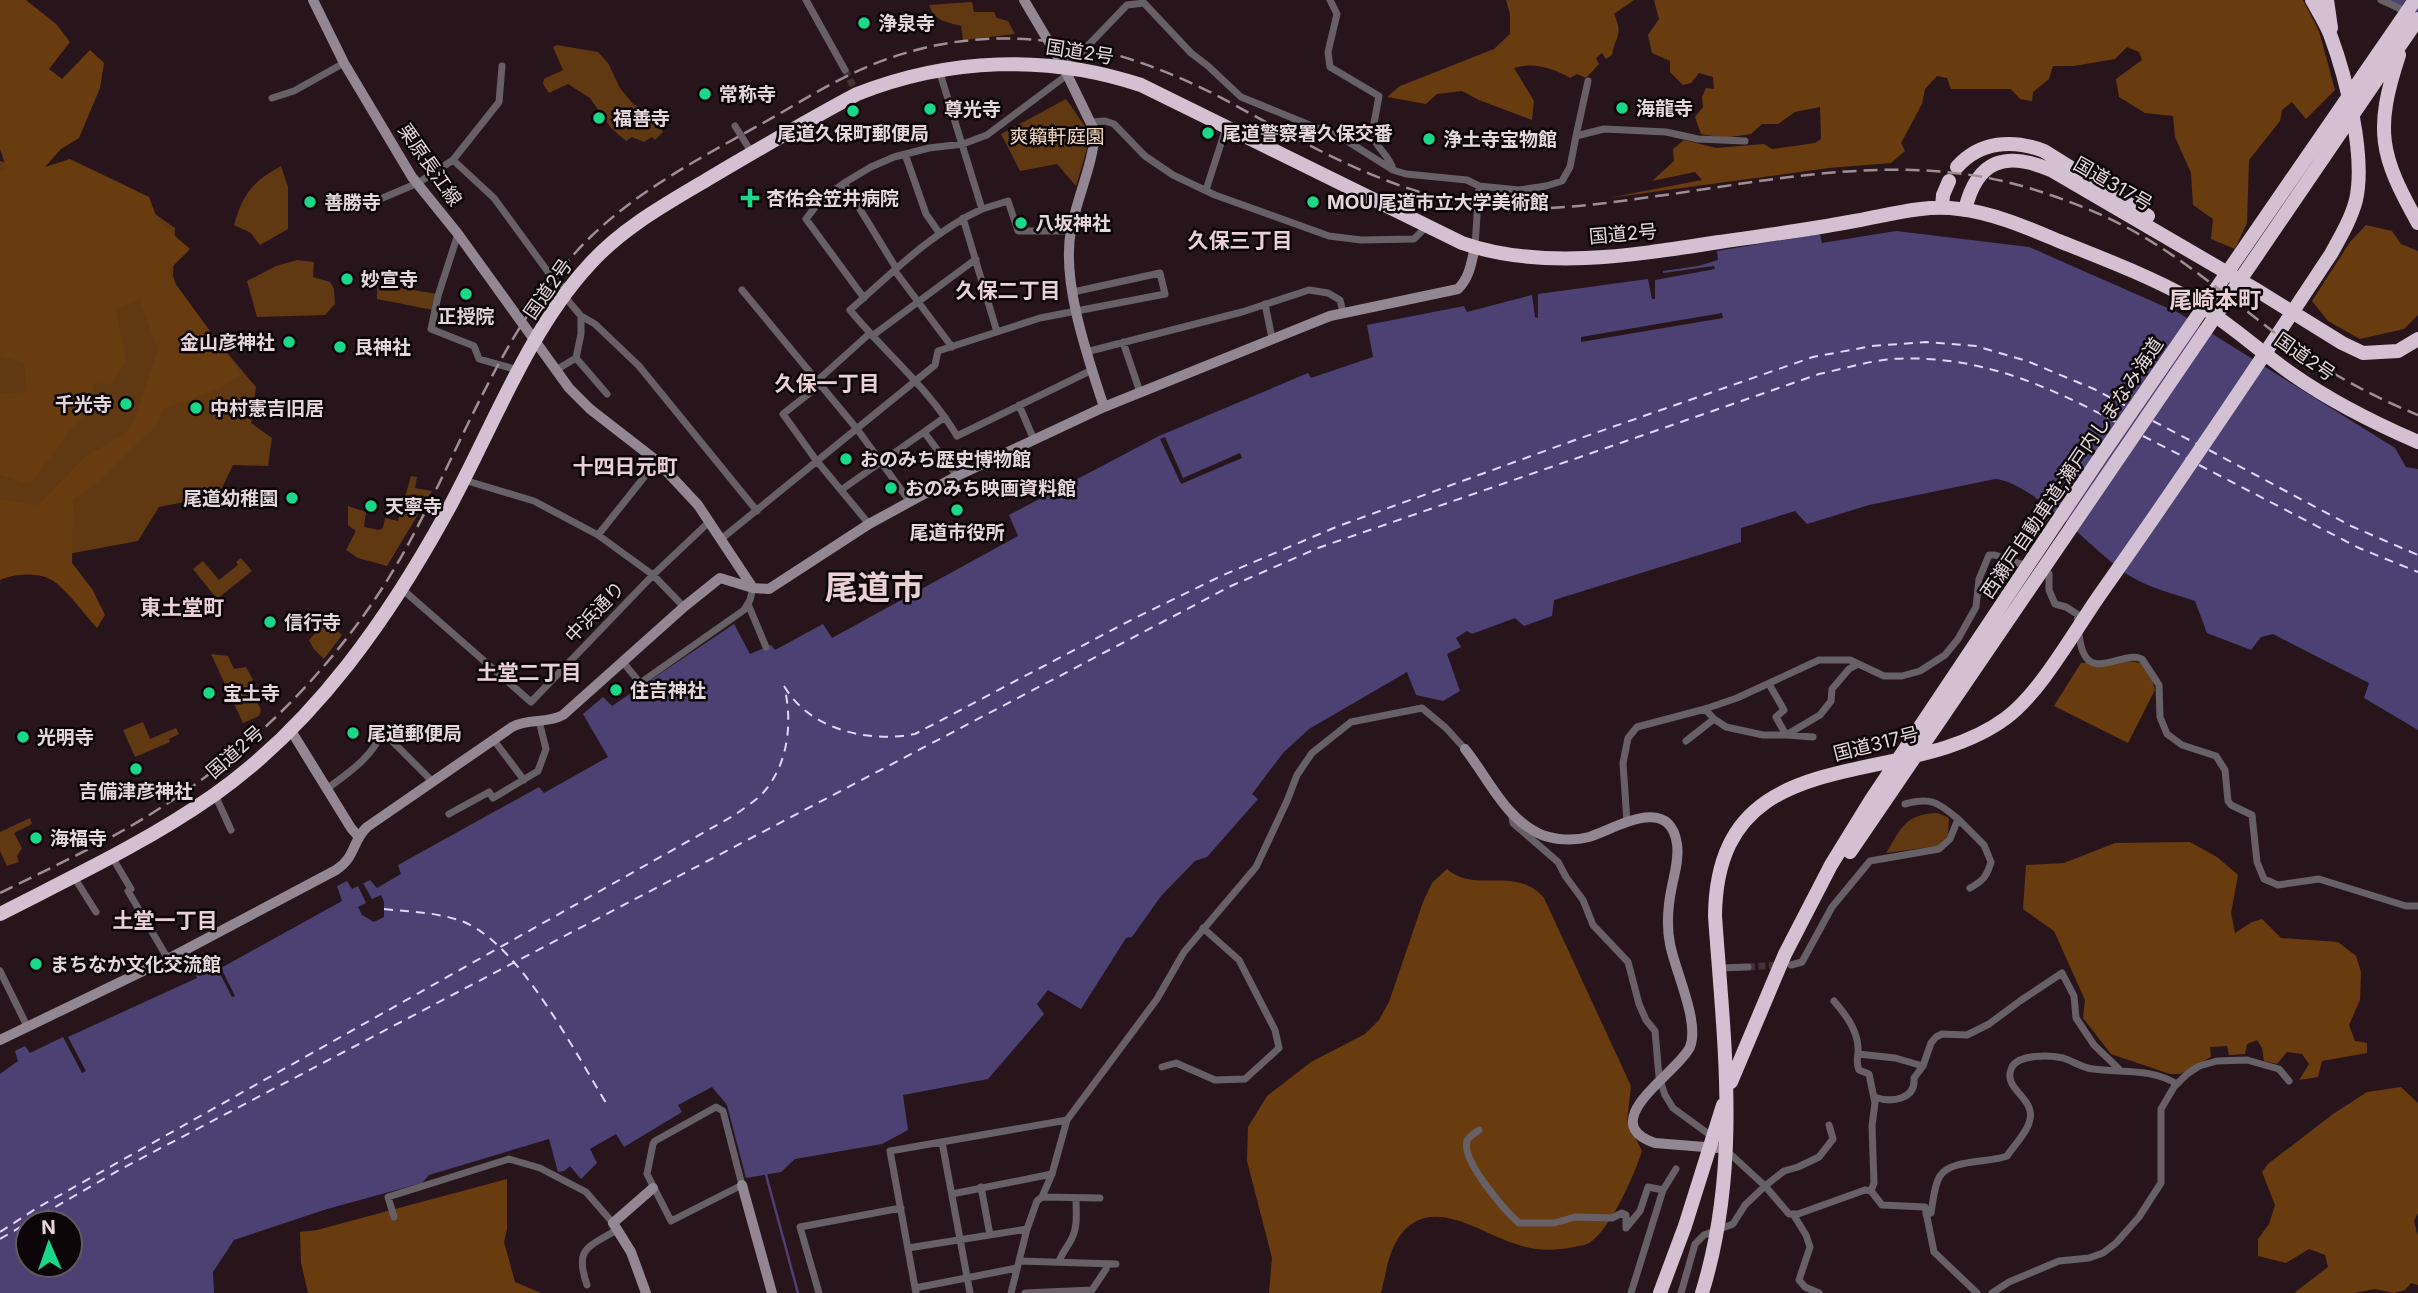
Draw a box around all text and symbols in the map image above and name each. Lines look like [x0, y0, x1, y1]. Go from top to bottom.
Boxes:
place label: 浄泉寺 [878, 12, 935, 35]
marker: 浄泉寺 [856, 15, 872, 31]
street label: 国道2号 [1044, 35, 1116, 69]
place label: 常称寺 [719, 83, 776, 106]
marker: 常称寺 [697, 86, 713, 102]
place label: 海龍寺 [1636, 97, 1693, 120]
place label: 尊光寺 [944, 98, 1001, 121]
marker: 海龍寺 [1614, 100, 1630, 116]
marker: 尊光寺 [922, 101, 938, 117]
marker: 尾道久保町郵便局 [845, 103, 861, 119]
place label: 福善寺 [613, 107, 670, 130]
marker: 福善寺 [591, 110, 607, 126]
street label: 栗原長江線 [393, 119, 467, 211]
place label: 尾道久保町郵便局 [777, 122, 929, 145]
place label: 尾道警察署久保交番 [1222, 122, 1393, 145]
park label: 爽籟軒庭園 [1009, 125, 1105, 148]
marker: 尾道警察署久保交番 [1200, 125, 1216, 141]
place label: 浄土寺宝物館 [1443, 128, 1557, 151]
marker: 浄土寺宝物館 [1421, 131, 1437, 147]
street label: 国道317号 [2069, 152, 2157, 216]
place label: 杏佑会笠井病院 [766, 187, 899, 210]
marker: 杏佑会笠井病院 [740, 188, 760, 208]
place label: 善勝寺 [324, 191, 381, 214]
place label: MOU 尾道市立大学美術館 [1327, 191, 1549, 214]
marker: 善勝寺 [302, 194, 318, 210]
marker: MOU 尾道市立大学美術館 [1305, 194, 1321, 210]
place label: 八坂神社 [1035, 212, 1111, 235]
marker: 八坂神社 [1013, 215, 1029, 231]
street label: 国道2号 [1588, 220, 1658, 248]
district label: 久保三丁目 [1188, 228, 1293, 253]
street label: 国道2号 [519, 254, 577, 324]
place label: 妙宣寺 [361, 268, 418, 291]
marker: 妙宣寺 [339, 271, 355, 287]
district label: 久保二丁目 [956, 278, 1061, 303]
marker: 正授院 [458, 286, 474, 302]
district label: 尾崎本町 [2169, 286, 2261, 314]
place label: 正授院 [437, 305, 495, 328]
street label: 国道2号 [2270, 328, 2340, 386]
place label: 金山彦神社 [180, 331, 275, 354]
street label: 西瀬戸自動車道;瀬戸内しまなみ海道 [1976, 333, 2168, 603]
marker: 金山彦神社 [281, 334, 297, 350]
place label: 艮神社 [354, 336, 411, 359]
marker: 艮神社 [332, 339, 348, 355]
district label: 久保一丁目 [775, 371, 880, 396]
place label: 千光寺 [55, 393, 112, 416]
marker: 千光寺 [118, 396, 134, 412]
place label: 中村憲吉旧居 [210, 397, 324, 420]
marker: 中村憲吉旧居 [188, 400, 204, 416]
place label: おのみち歴史博物館 [860, 448, 1031, 471]
marker: おのみち歴史博物館 [838, 451, 854, 467]
district label: 十四日元町 [573, 454, 678, 479]
place label: おのみち映画資料館 [905, 477, 1076, 500]
marker: おのみち映画資料館 [883, 480, 899, 496]
place label: 尾道幼稚園 [183, 487, 278, 510]
marker: 尾道幼稚園 [284, 490, 300, 506]
place label: 天寧寺 [385, 495, 442, 518]
marker: 天寧寺 [363, 498, 379, 514]
marker: 尾道市役所 [949, 502, 965, 518]
place label: 尾道市役所 [909, 521, 1005, 544]
district label: 尾道市 [825, 567, 924, 607]
street label: 中浜通り [560, 577, 630, 647]
district label: 東土堂町 [140, 595, 224, 620]
place label: 信行寺 [284, 611, 341, 634]
marker: 信行寺 [262, 614, 278, 630]
district label: 土堂二丁目 [477, 660, 582, 685]
place label: 住吉神社 [630, 679, 706, 702]
place label: 宝土寺 [223, 682, 280, 705]
marker: 住吉神社 [608, 682, 624, 698]
marker: 宝土寺 [201, 685, 217, 701]
street label: 国道2号 [202, 721, 268, 783]
place label: 尾道郵便局 [367, 722, 462, 745]
street label: 国道317号 [1831, 722, 1921, 766]
marker: 尾道郵便局 [345, 725, 361, 741]
place label: 光明寺 [37, 726, 94, 749]
marker: 光明寺 [15, 729, 31, 745]
marker: 吉備津彦神社 [128, 761, 144, 777]
place label: 吉備津彦神社 [79, 780, 193, 803]
place label: 海福寺 [50, 827, 107, 850]
marker: 海福寺 [28, 830, 44, 846]
district label: 土堂一丁目 [113, 908, 218, 933]
place label: まちなか文化交流館 [50, 953, 221, 976]
marker: まちなか文化交流館 [28, 956, 44, 972]
north arrow [14, 1209, 84, 1279]
text: N [41, 1216, 56, 1239]

